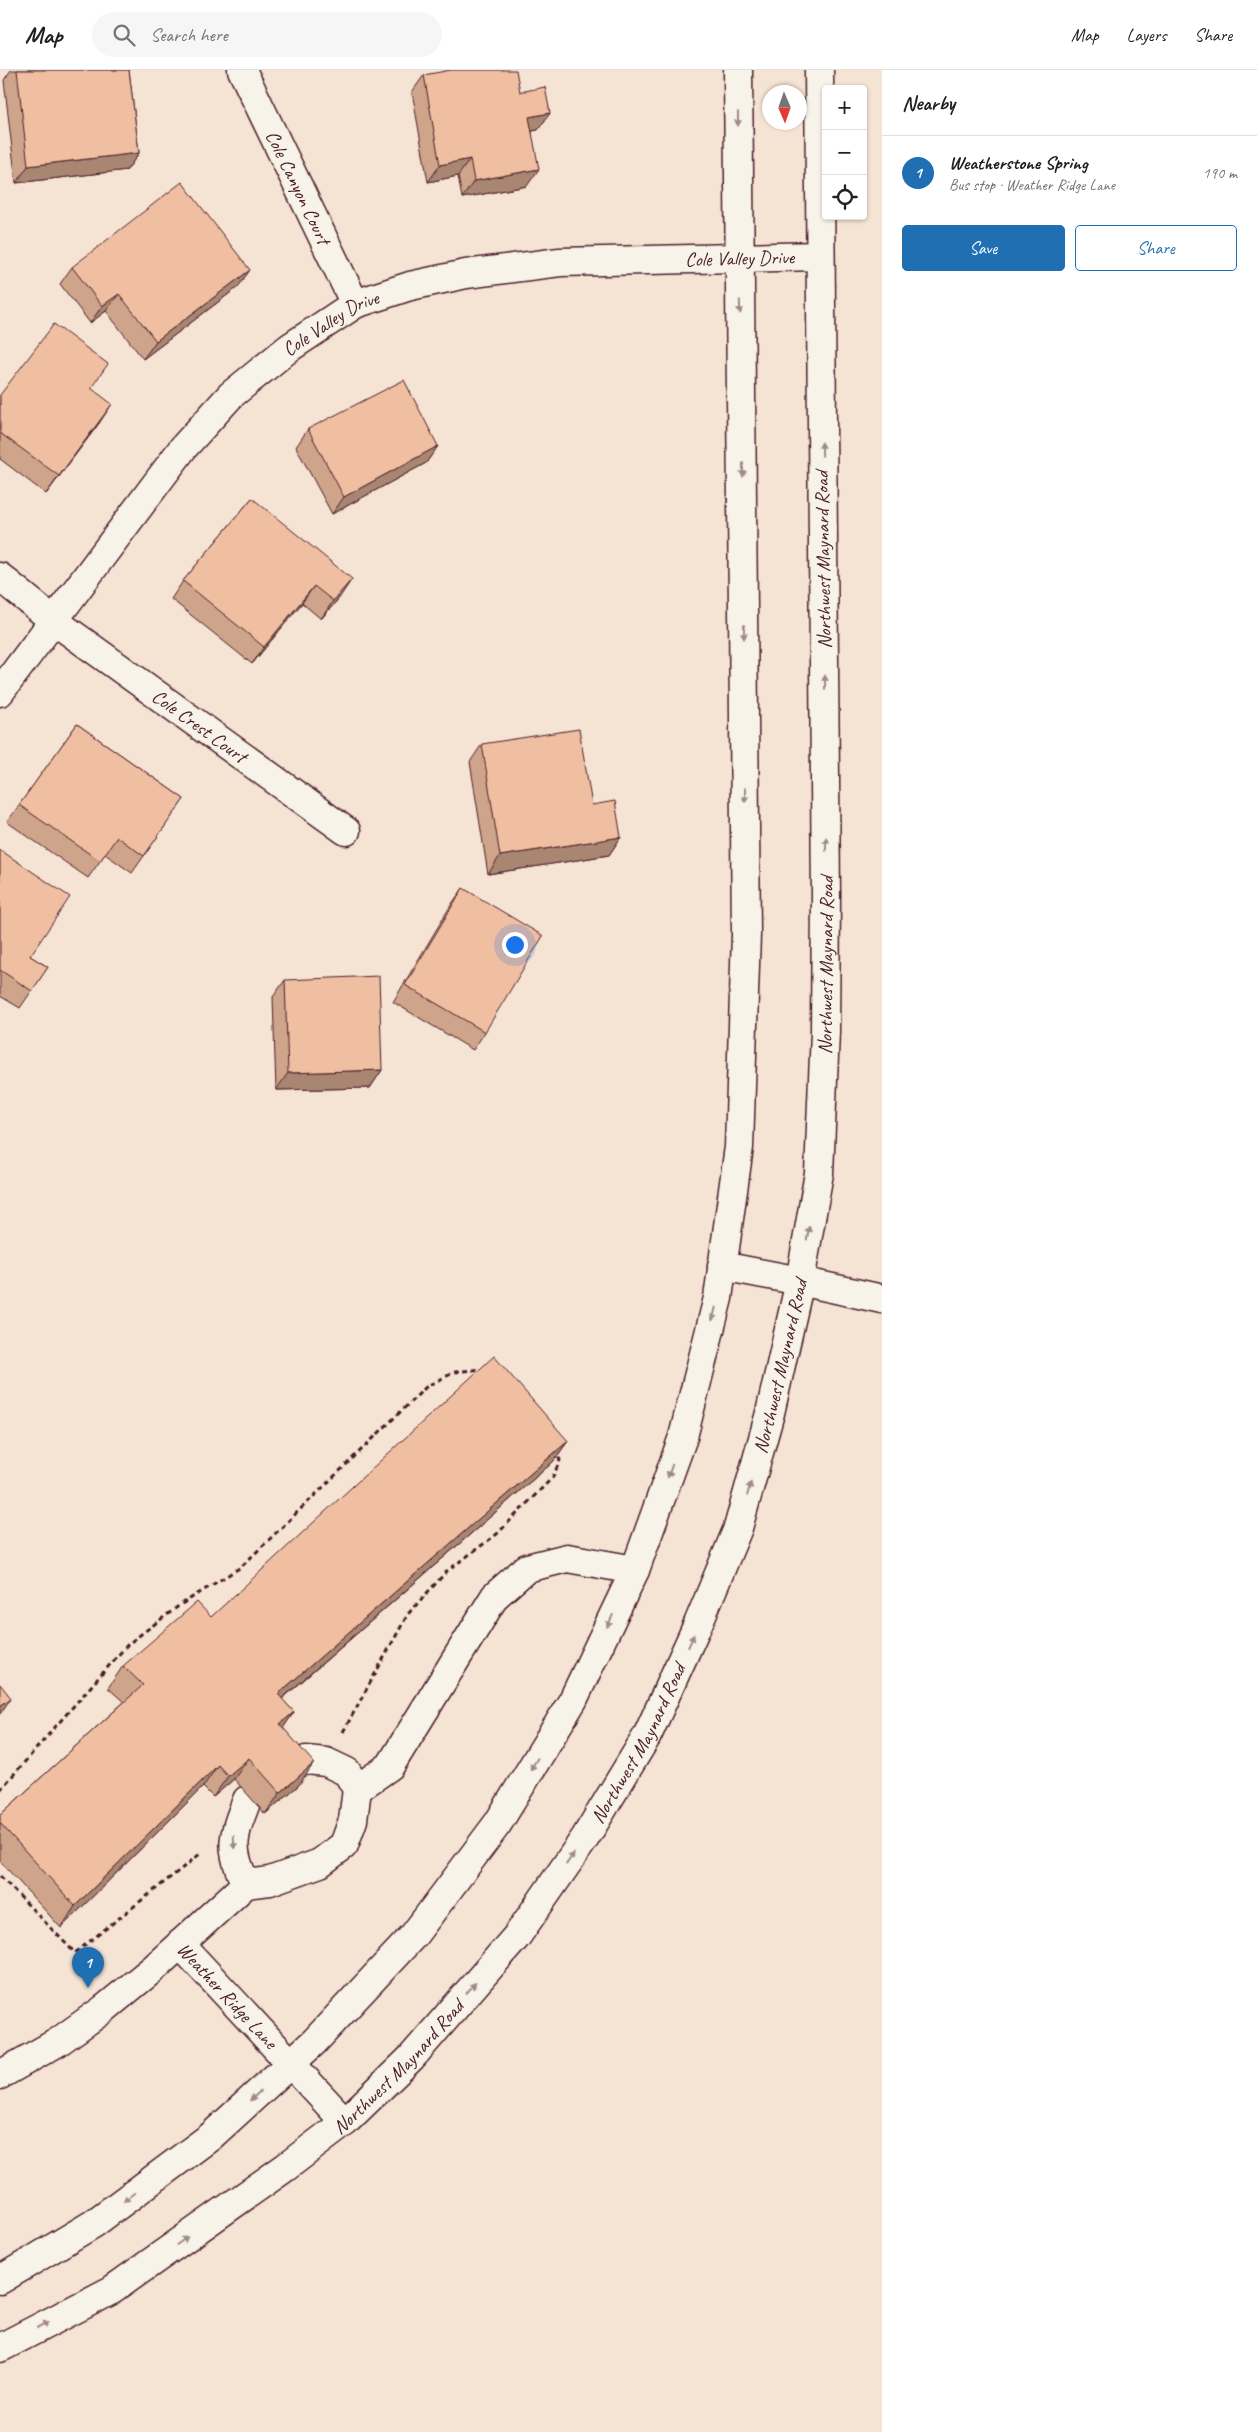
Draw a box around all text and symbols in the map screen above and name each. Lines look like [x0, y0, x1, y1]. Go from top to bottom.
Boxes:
search box [92, 12, 442, 57]
text: Map [25, 20, 62, 50]
icon: search [110, 21, 138, 49]
text: Search here [150, 23, 228, 47]
text: Map [1071, 24, 1099, 46]
text: Layers [1127, 24, 1166, 46]
text: Share [1194, 24, 1232, 46]
north arrow [762, 85, 807, 130]
map controls [822, 85, 867, 220]
button: + [822, 85, 867, 130]
text: Nearby [902, 90, 955, 116]
one-way arrow [734, 111, 742, 127]
street label: Cole Canyon Court [260, 126, 338, 251]
button: − [822, 130, 867, 175]
text: Weatherstone Spring [949, 151, 1088, 175]
text: 1 [914, 163, 922, 183]
text: 190 m [1203, 163, 1237, 183]
button: locate [822, 175, 867, 220]
text: Bus stop · Weather Ridge Lane [949, 175, 1115, 195]
button: Save [902, 225, 1065, 271]
button: Share [1075, 225, 1237, 271]
street label: Cole Valley Drive [685, 244, 796, 272]
street label: Cole Valley Drive [277, 284, 383, 361]
one-way arrow [736, 299, 744, 315]
one-way arrow [818, 441, 826, 457]
one-way arrow [739, 462, 747, 478]
street label: Northwest Maynard Road [809, 468, 837, 649]
one-way arrow [740, 624, 748, 640]
one-way arrow [821, 673, 829, 689]
street label: Cole Crest Court [147, 683, 255, 770]
one-way arrow [741, 787, 749, 803]
one-way arrow [822, 836, 830, 852]
street label: Northwest Maynard Road [812, 873, 839, 1055]
your location [502, 932, 528, 958]
one-way arrow [805, 1225, 813, 1241]
street label: Northwest Maynard Road [747, 1274, 813, 1456]
one-way arrow [710, 1307, 718, 1322]
one-way arrow [666, 1463, 673, 1478]
one-way arrow [745, 1482, 753, 1497]
one-way arrow [606, 1614, 614, 1628]
one-way arrow [687, 1634, 695, 1648]
street label: Northwest Maynard Road [585, 1657, 692, 1828]
one-way arrow [529, 1758, 538, 1771]
one-way arrow [231, 1835, 239, 1851]
one-way arrow [565, 1853, 575, 1866]
street label: Weather Ridge Lane [172, 1937, 284, 2055]
pin: 1 [72, 1947, 104, 1988]
one-way arrow [466, 1982, 477, 1995]
street label: Northwest Maynard Road [328, 1992, 471, 2139]
one-way arrow [250, 2090, 262, 2102]
one-way arrow [123, 2192, 136, 2203]
one-way arrow [175, 2236, 188, 2246]
one-way arrow [36, 2321, 51, 2329]

